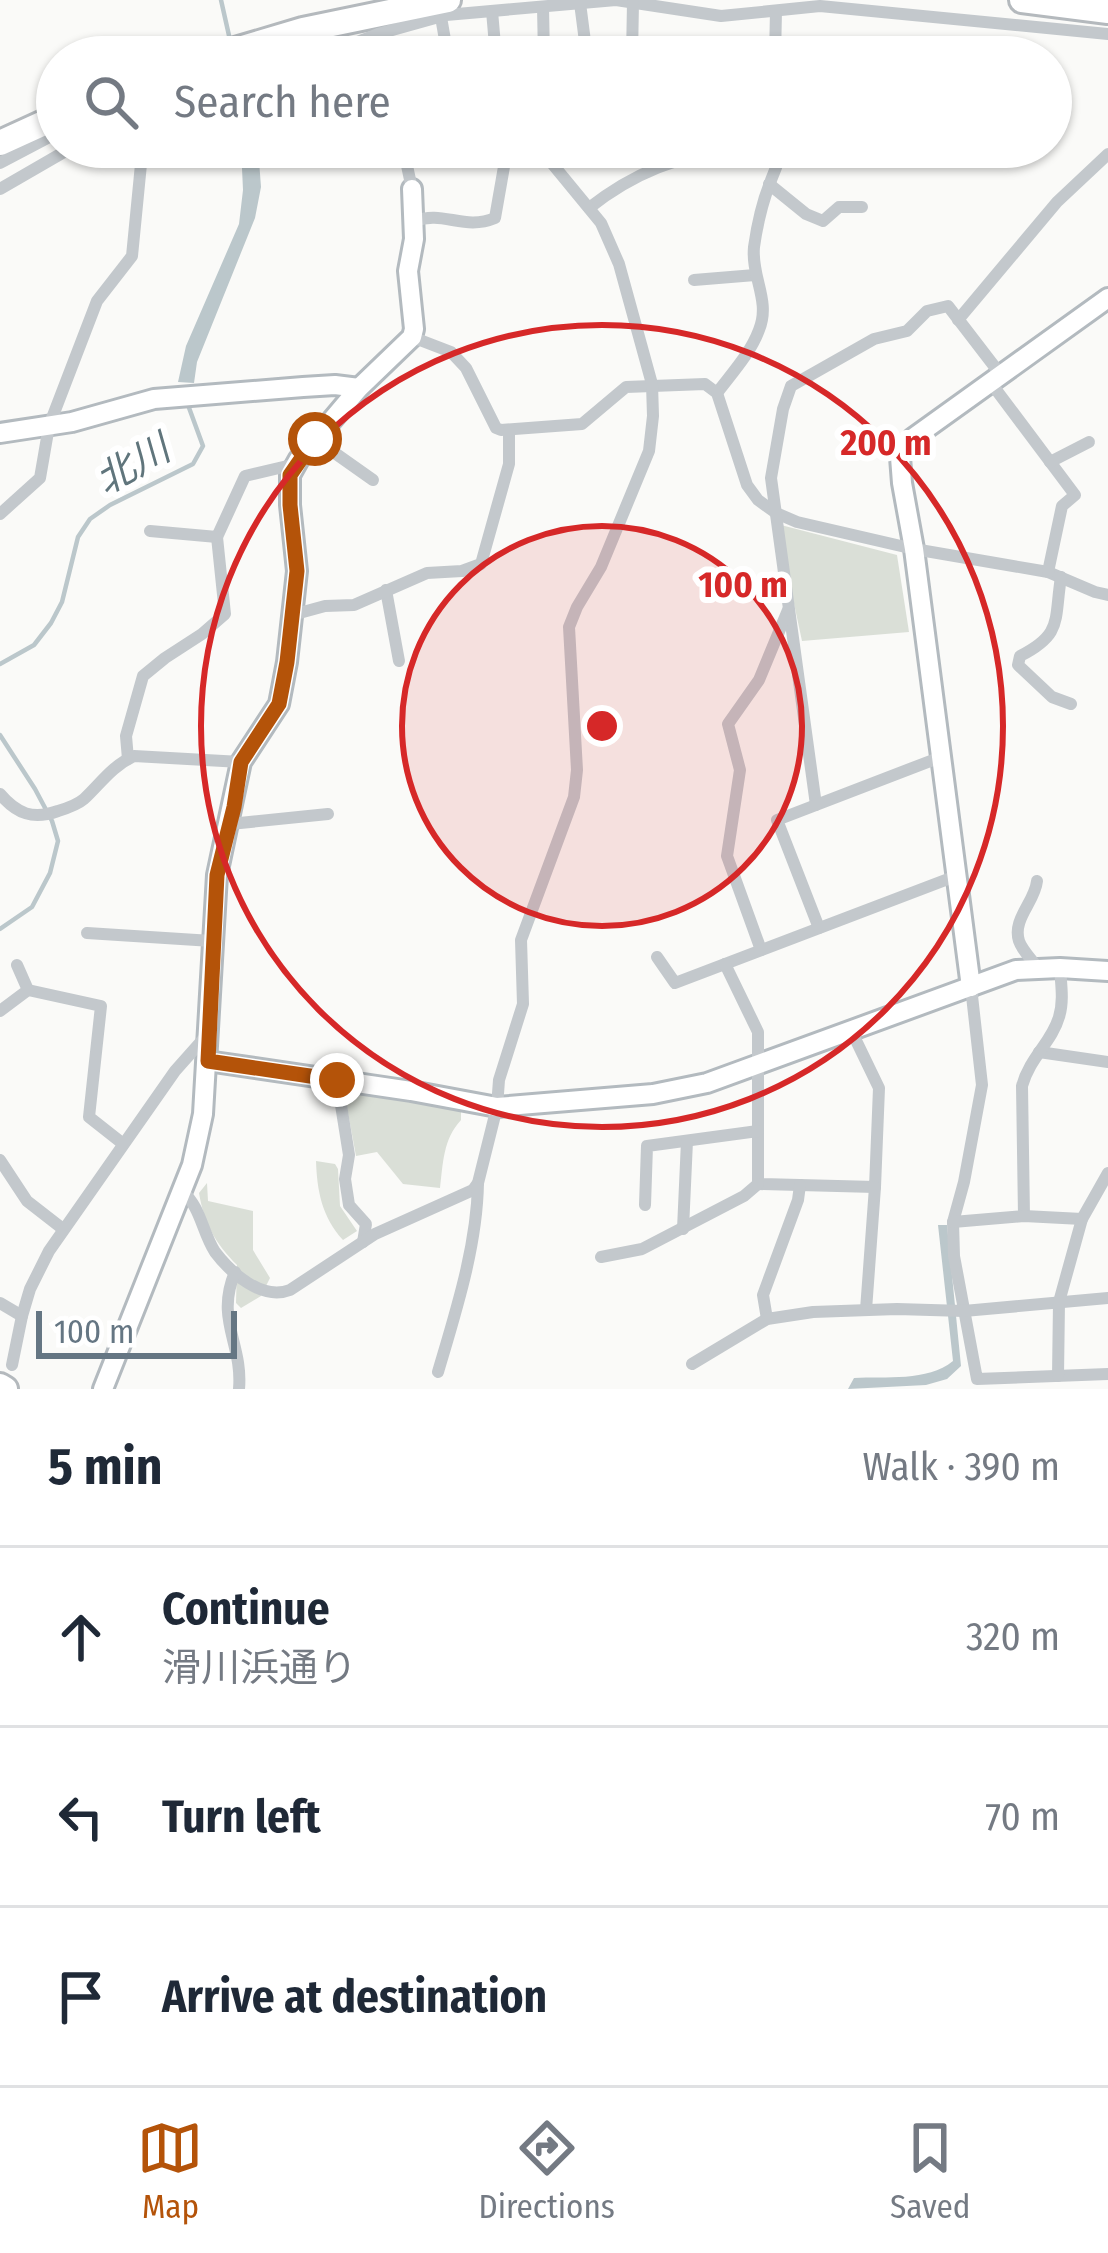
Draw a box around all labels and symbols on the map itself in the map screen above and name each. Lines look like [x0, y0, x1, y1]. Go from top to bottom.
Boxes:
route start [288, 412, 342, 466]
text: 200 m [840, 421, 931, 465]
water label: 北川 [87, 423, 181, 504]
text: 100 m [698, 563, 788, 607]
centre of rings [581, 705, 623, 747]
route end [310, 1053, 364, 1107]
scale bar [36, 1305, 237, 1358]

